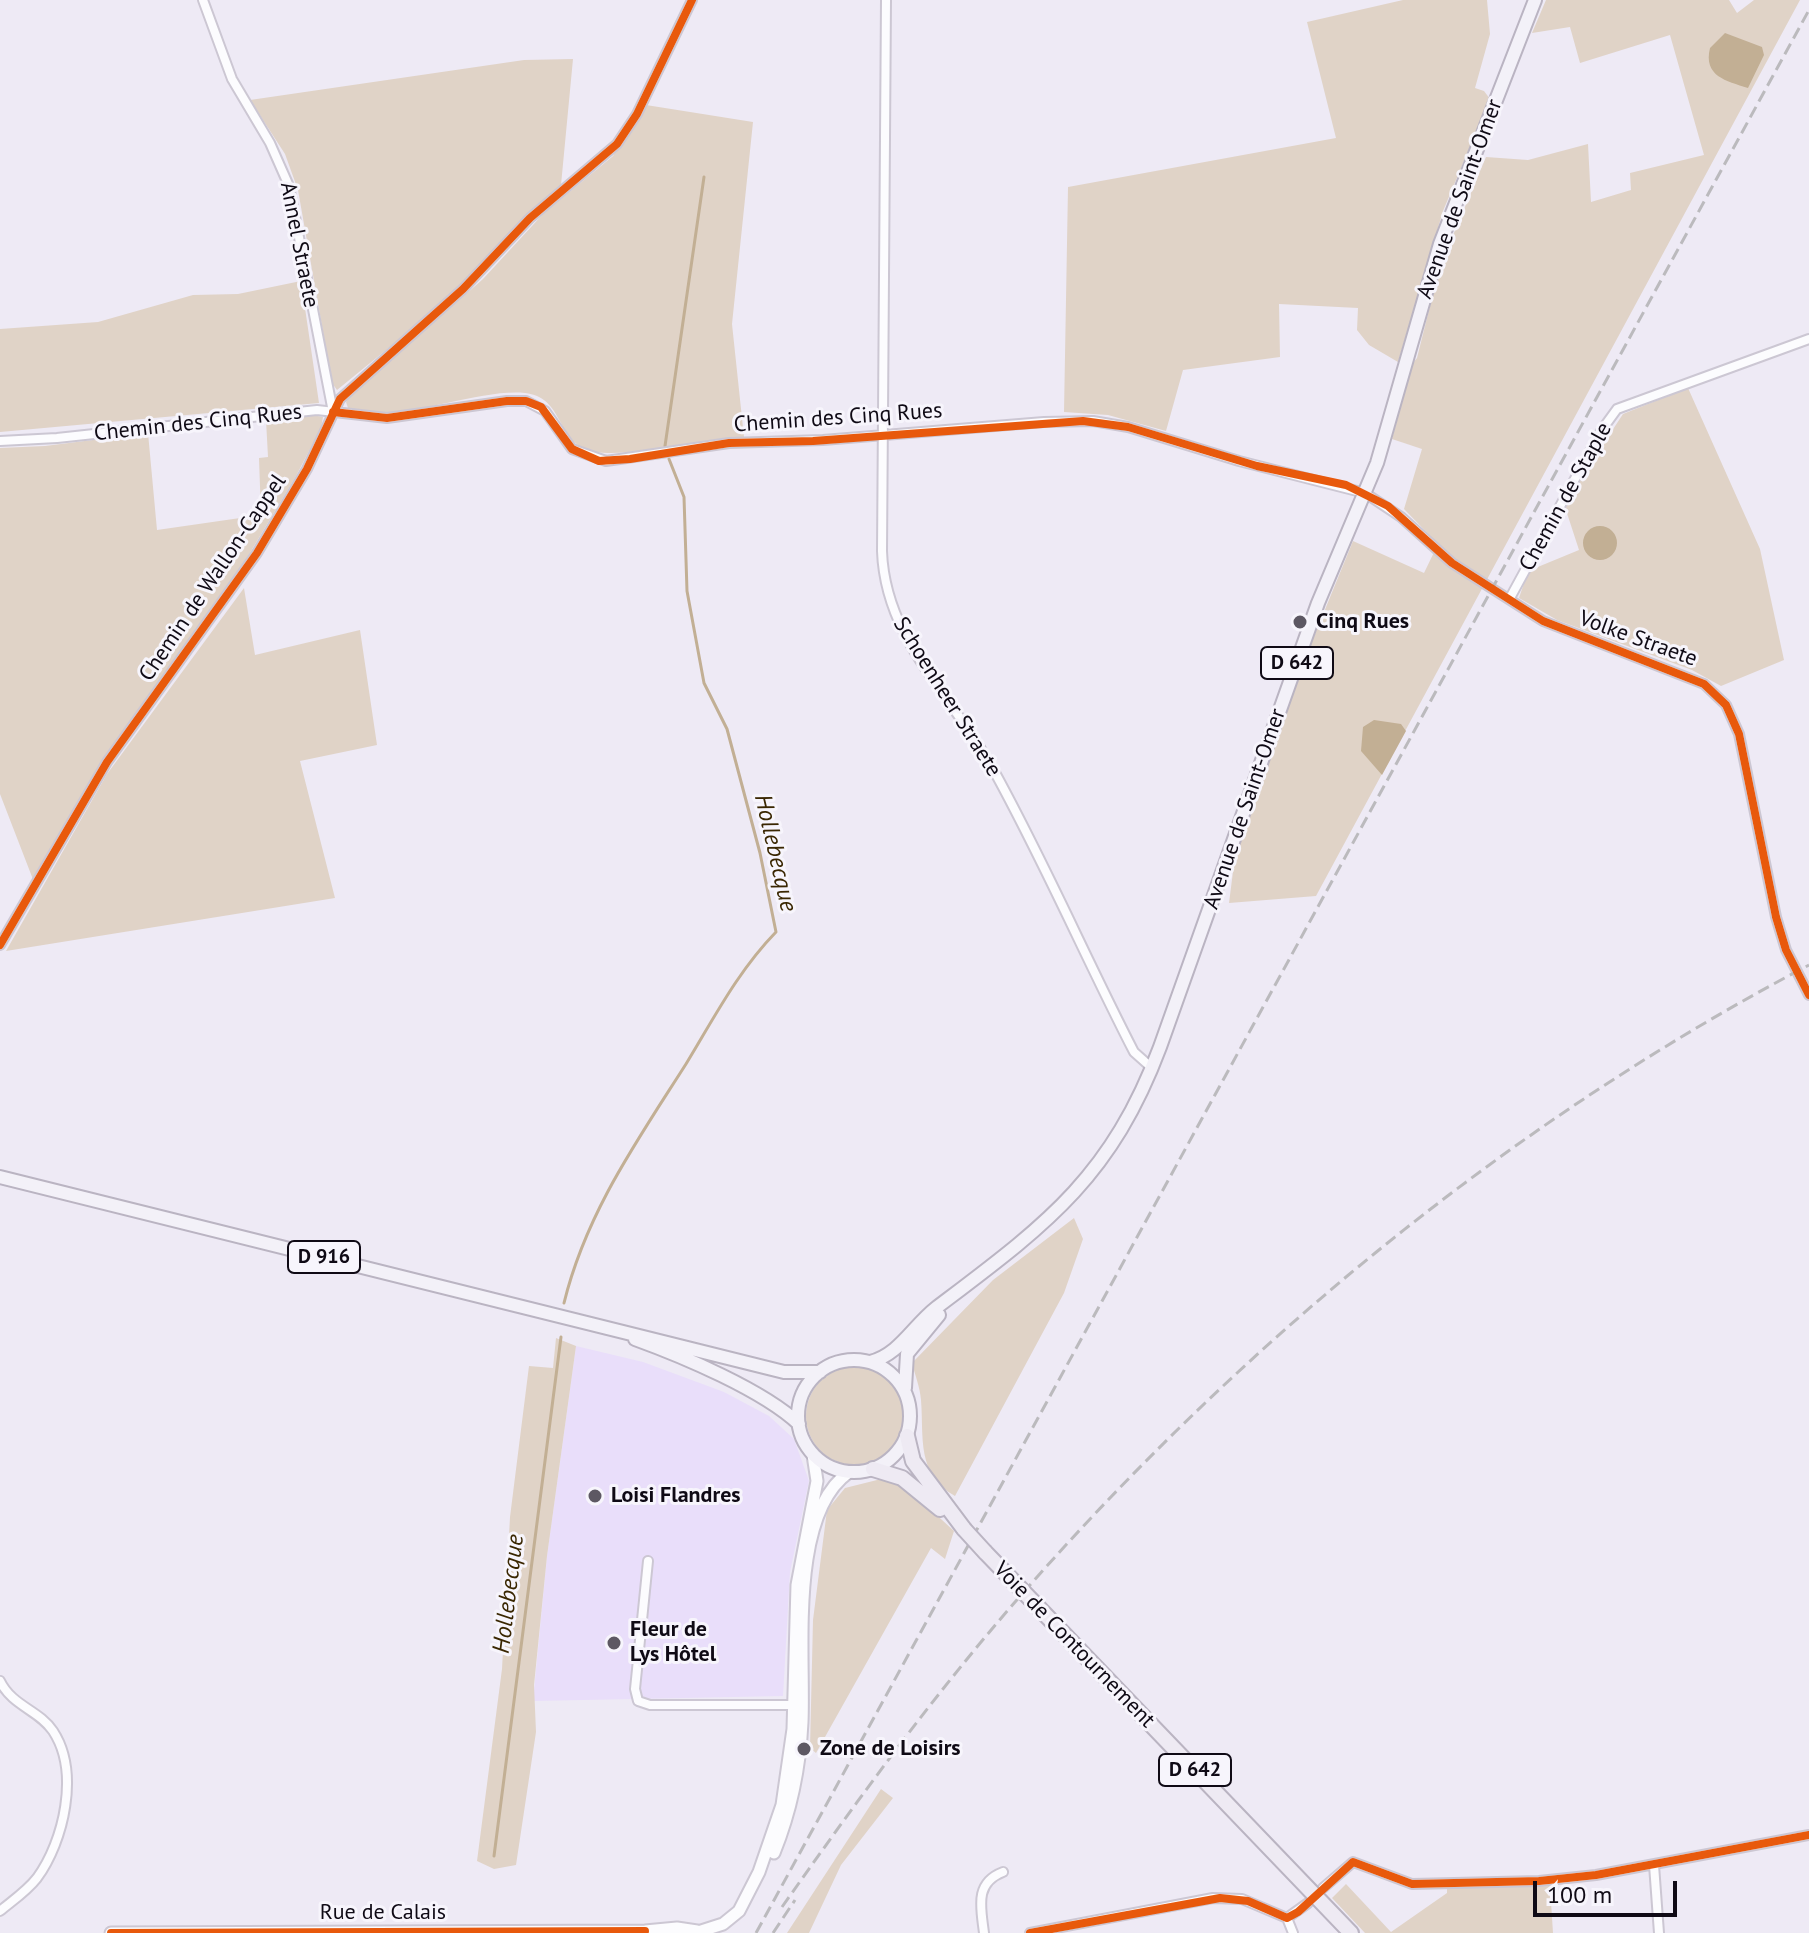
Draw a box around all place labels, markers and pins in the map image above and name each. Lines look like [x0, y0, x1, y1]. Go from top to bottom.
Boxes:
place label: Cinq Rues [1316, 609, 1409, 635]
marker: Cinq Rues [1291, 613, 1309, 631]
place label: Loisi Flandres [611, 1483, 741, 1509]
marker: Loisi Flandres [586, 1487, 604, 1505]
place label: Fleur de Lys Hôtel [630, 1617, 716, 1668]
marker: Fleur de Lys Hôtel [605, 1634, 623, 1652]
place label: Zone de Loisirs [820, 1736, 961, 1762]
marker: Zone de Loisirs [795, 1740, 813, 1758]

